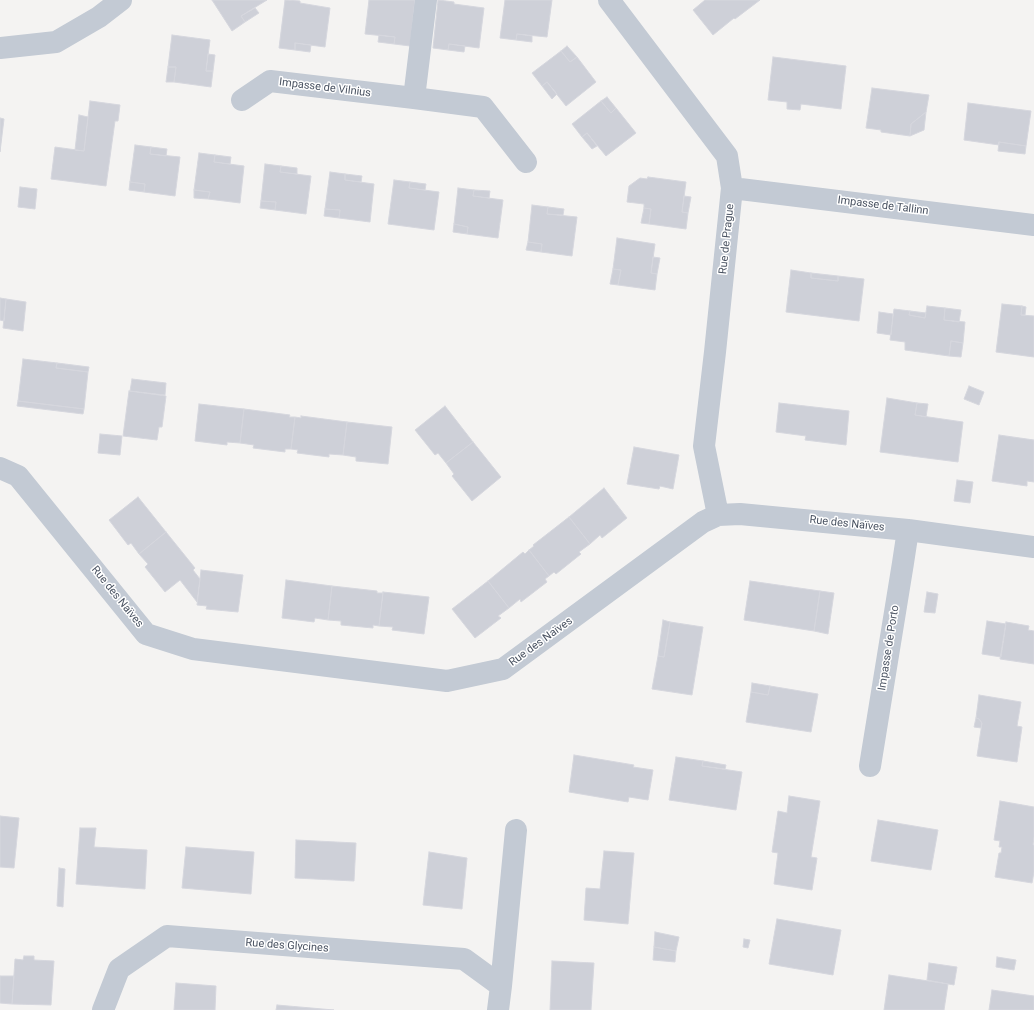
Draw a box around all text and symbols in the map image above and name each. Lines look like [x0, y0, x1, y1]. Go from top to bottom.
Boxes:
street label: Impasse de Vilnius [278, 76, 372, 100]
street label: Impasse de Tallinn [837, 194, 929, 218]
street label: Rue de Prague [717, 203, 737, 275]
street label: Rue des Naïves [809, 514, 885, 534]
street label: Rue des Naïves [88, 564, 146, 630]
street label: Impasse de Porto [876, 604, 902, 692]
street label: Rue des Naïves [507, 615, 575, 669]
street label: Rue des Glycines [245, 937, 329, 955]

